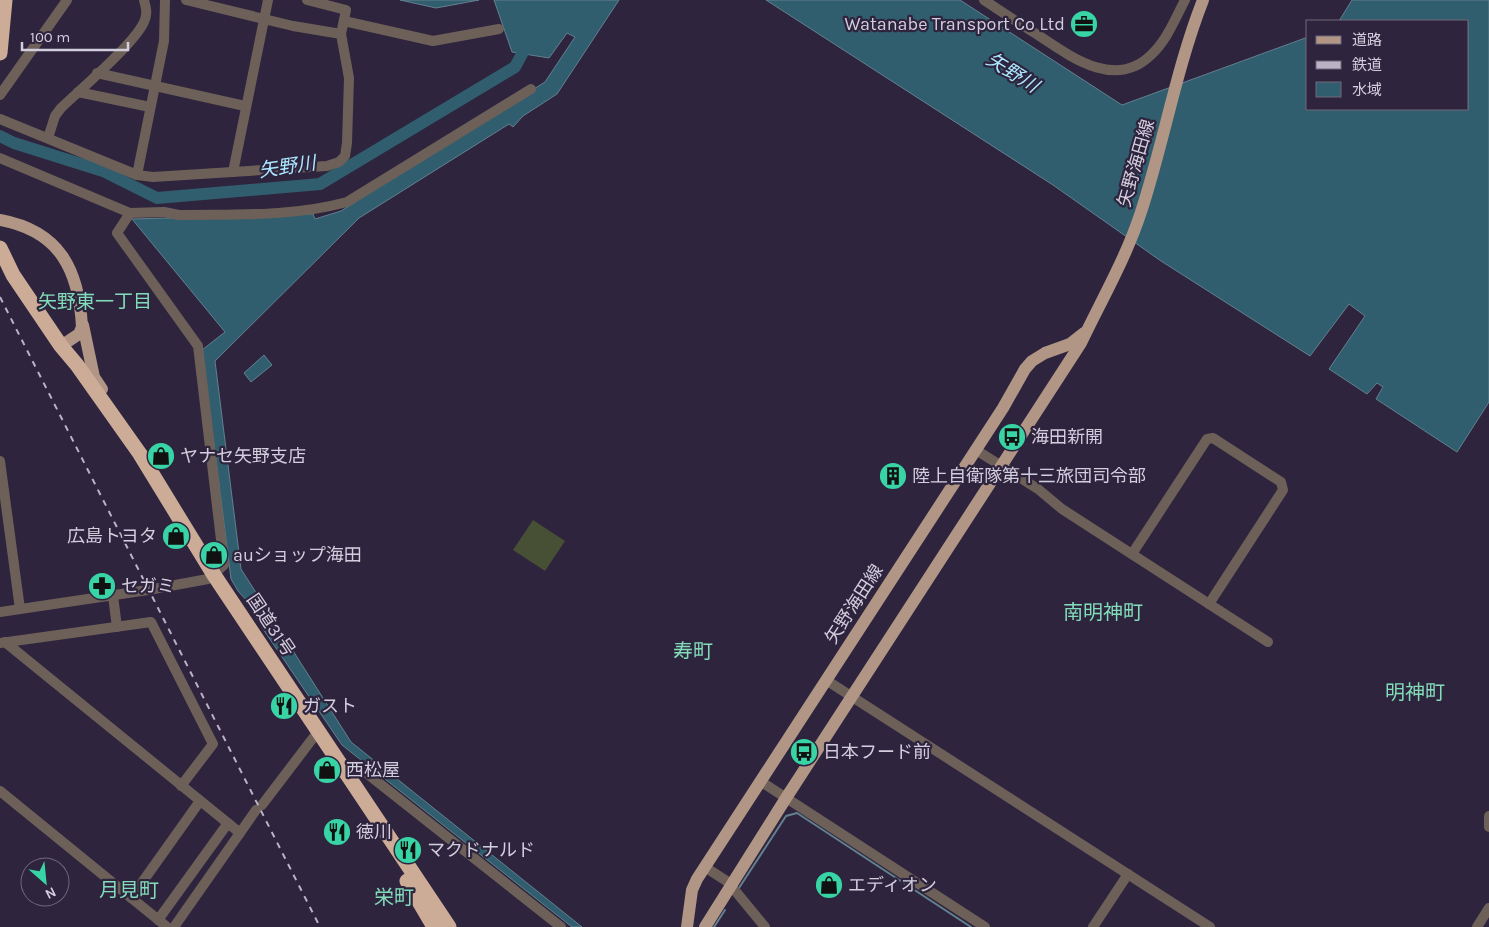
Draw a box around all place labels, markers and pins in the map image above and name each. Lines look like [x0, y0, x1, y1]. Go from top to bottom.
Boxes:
office icon: Watanabe Transport Co Ltd [1069, 9, 1099, 39]
place label: Watanabe Transport Co Ltd [845, 13, 1065, 35]
bus stop icon: 海田新開 [997, 422, 1027, 452]
place label: 海田新開 [1031, 426, 1103, 448]
shop icon: ヤナセ矢野支店 [146, 441, 176, 471]
place label: ヤナセ矢野支店 [180, 445, 306, 467]
building icon: 陸上自衛隊第十三旅団司令部 [878, 461, 908, 491]
place label: 陸上自衛隊第十三旅団司令部 [912, 465, 1146, 487]
shop icon: 広島トヨタ [161, 521, 191, 551]
place label: 広島トヨタ [67, 525, 157, 547]
shop icon: auショップ海田 [199, 540, 229, 570]
place label: auショップ海田 [233, 544, 362, 566]
pharmacy icon: セガミ [87, 571, 117, 601]
place label: セガミ [121, 575, 175, 597]
restaurant icon: ガスト [269, 691, 299, 721]
place label: ガスト [303, 695, 357, 717]
bus stop icon: 日本フード前 [789, 737, 819, 767]
place label: 日本フード前 [823, 741, 931, 763]
shop icon: 西松屋 [312, 755, 342, 785]
place label: 西松屋 [346, 759, 400, 781]
restaurant icon: 徳川 [322, 817, 352, 847]
place label: 徳川 [356, 821, 392, 843]
restaurant icon: マクドナルド [393, 835, 423, 865]
place label: マクドナルド [427, 839, 535, 861]
shop icon: エディオン [814, 870, 844, 900]
place label: エディオン [848, 874, 937, 896]

